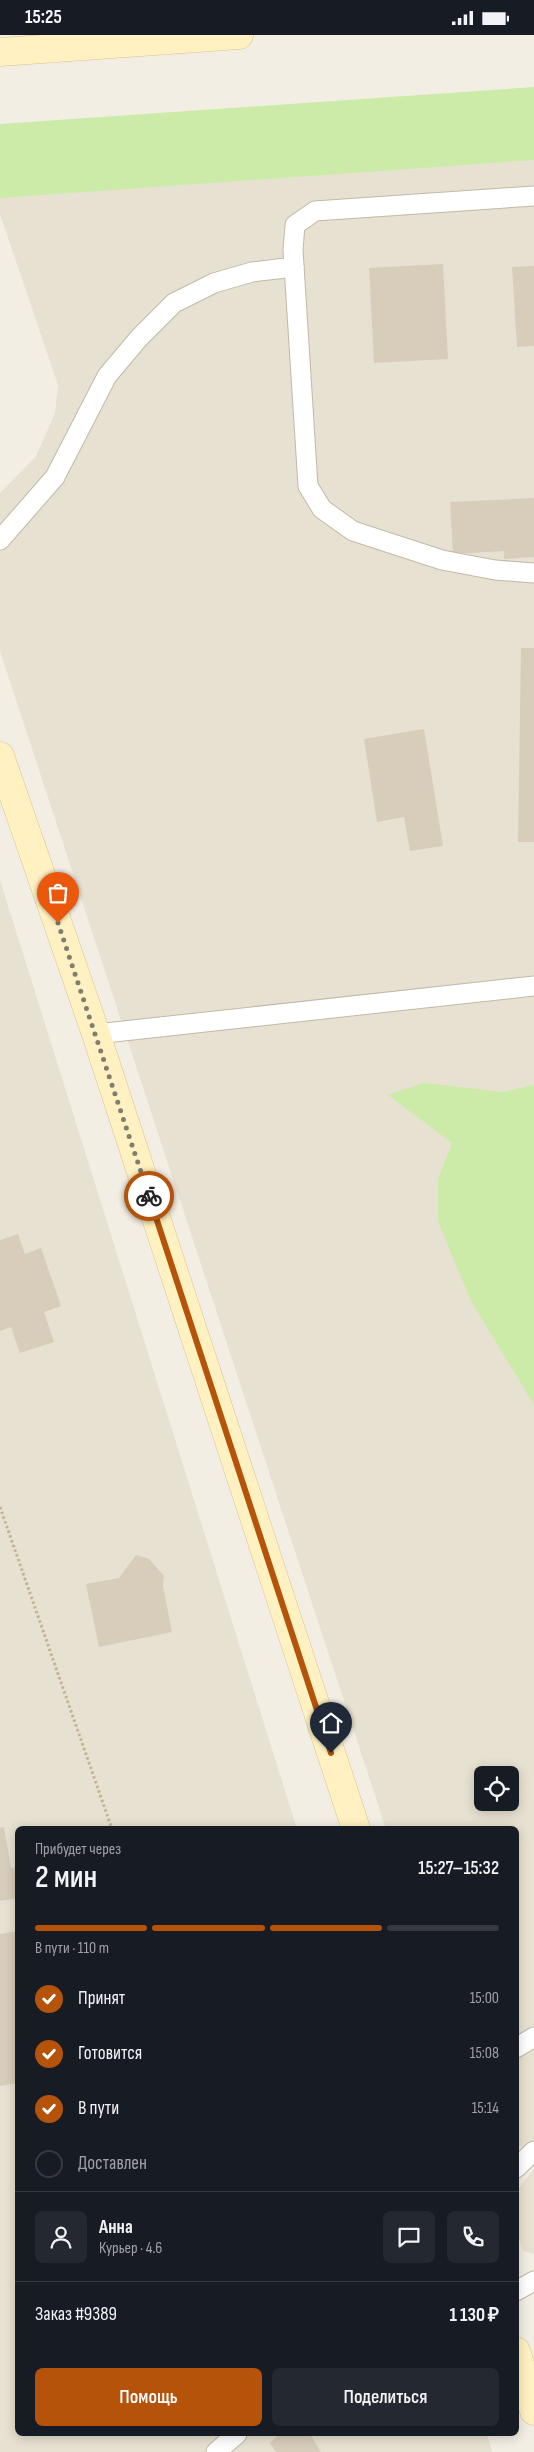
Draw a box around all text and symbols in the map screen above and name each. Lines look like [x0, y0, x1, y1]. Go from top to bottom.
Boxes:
text: 15:25 [25, 6, 62, 29]
pin [37, 872, 79, 923]
icon: bag [44, 879, 72, 907]
courier [124, 1171, 174, 1221]
icon: bike [135, 1182, 163, 1210]
pin [310, 1702, 352, 1753]
icon: home [317, 1709, 345, 1737]
map controls [474, 1766, 519, 1811]
button: locate [474, 1766, 519, 1811]
text: Прибудет через [35, 1840, 121, 1859]
text: 15:27–15:32 [418, 1857, 499, 1880]
text: 2 мин [35, 1858, 97, 1897]
text: В пути · 110 m [35, 1939, 109, 1958]
icon: check [35, 1985, 63, 2013]
text: Принят [78, 1987, 125, 2010]
text: 15:00 [470, 1989, 499, 2008]
icon: check [35, 2040, 63, 2068]
text: Готовится [78, 2042, 142, 2065]
text: 15:08 [470, 2044, 499, 2063]
icon: check [35, 2095, 63, 2123]
text: В пути [78, 2097, 119, 2120]
text: 15:14 [472, 2099, 499, 2118]
text: Доставлен [78, 2152, 147, 2175]
button: person [35, 2211, 87, 2263]
button: chat [383, 2211, 435, 2263]
button: phone [447, 2211, 499, 2263]
text: Анна [99, 2216, 133, 2239]
text: Курьер · 4.6 [99, 2239, 162, 2258]
text: Заказ #9389 [35, 2303, 117, 2326]
text: 1 130 ₽ [450, 2304, 499, 2327]
button: Помощь [35, 2368, 262, 2426]
button: Поделиться [272, 2368, 499, 2426]

